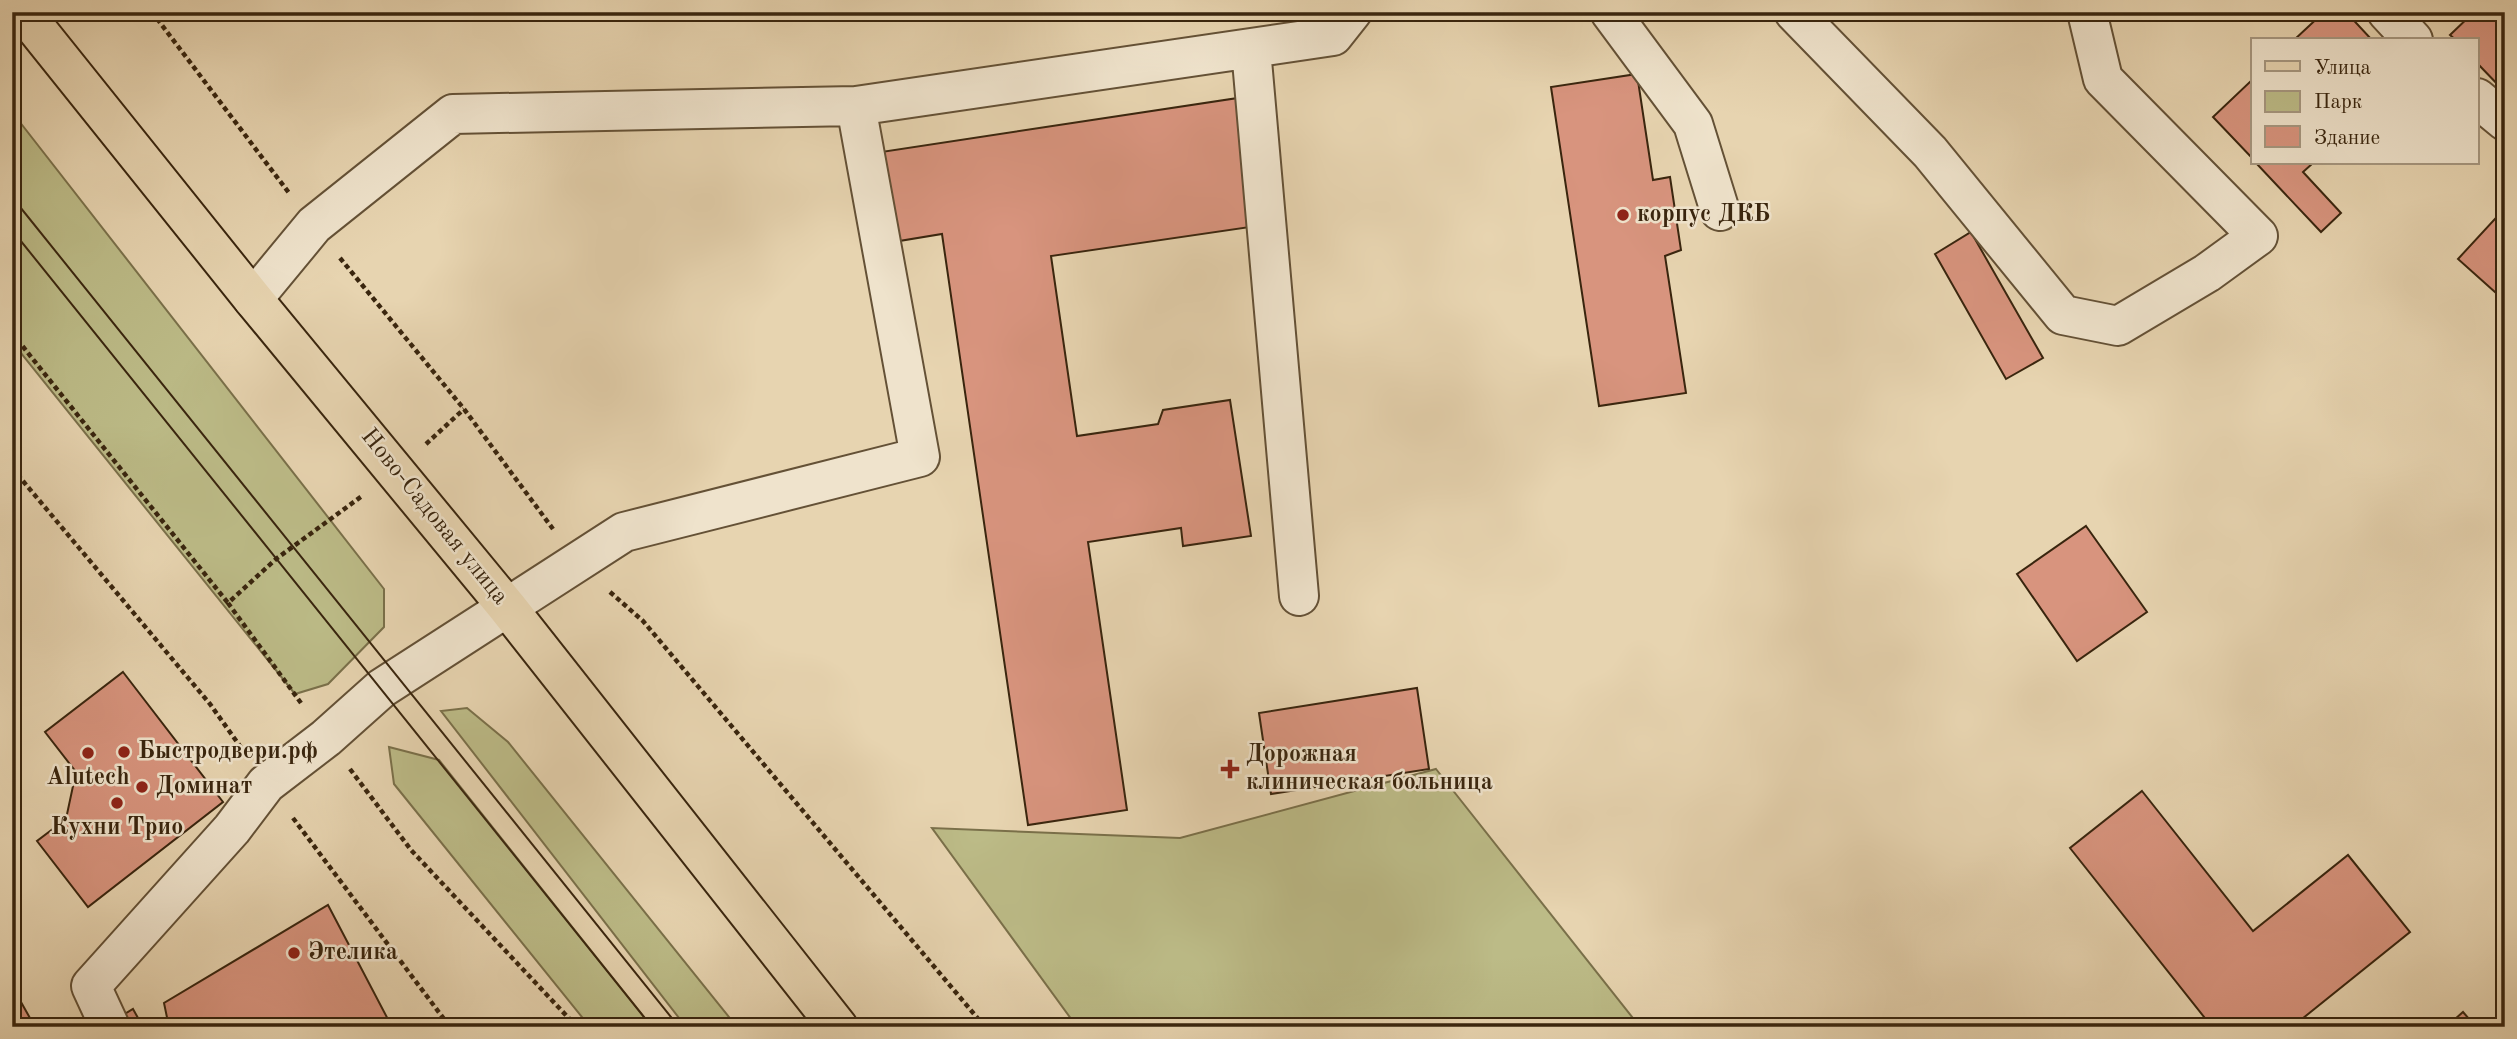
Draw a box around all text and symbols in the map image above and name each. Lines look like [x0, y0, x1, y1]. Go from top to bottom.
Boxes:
legend [2251, 38, 2478, 164]
text: Улица [2314, 58, 2371, 79]
text: Парк [2314, 92, 2363, 113]
text: Здание [2314, 128, 2380, 149]
place label: корпус ДКБ [1637, 203, 1770, 227]
marker: корпус ДКБ [1615, 207, 1631, 223]
street label: Ново-Садовая улица [356, 424, 512, 610]
place label: Быстродвери.рф [138, 740, 318, 764]
place label: Дорожная клиническая больница [1246, 743, 1493, 795]
marker: Быстродвери.рф [116, 744, 132, 760]
marker: Alutech [80, 745, 96, 761]
marker: Дорожная клиническая больница [1220, 759, 1240, 779]
place label: Alutech [46, 766, 130, 790]
place label: Доминат [156, 775, 252, 799]
marker: Доминат [134, 779, 150, 795]
marker: Кухни Трио [109, 795, 125, 811]
place label: Кухни Трио [51, 816, 183, 840]
place label: Этелика [308, 941, 398, 965]
marker: Этелика [286, 945, 302, 961]

